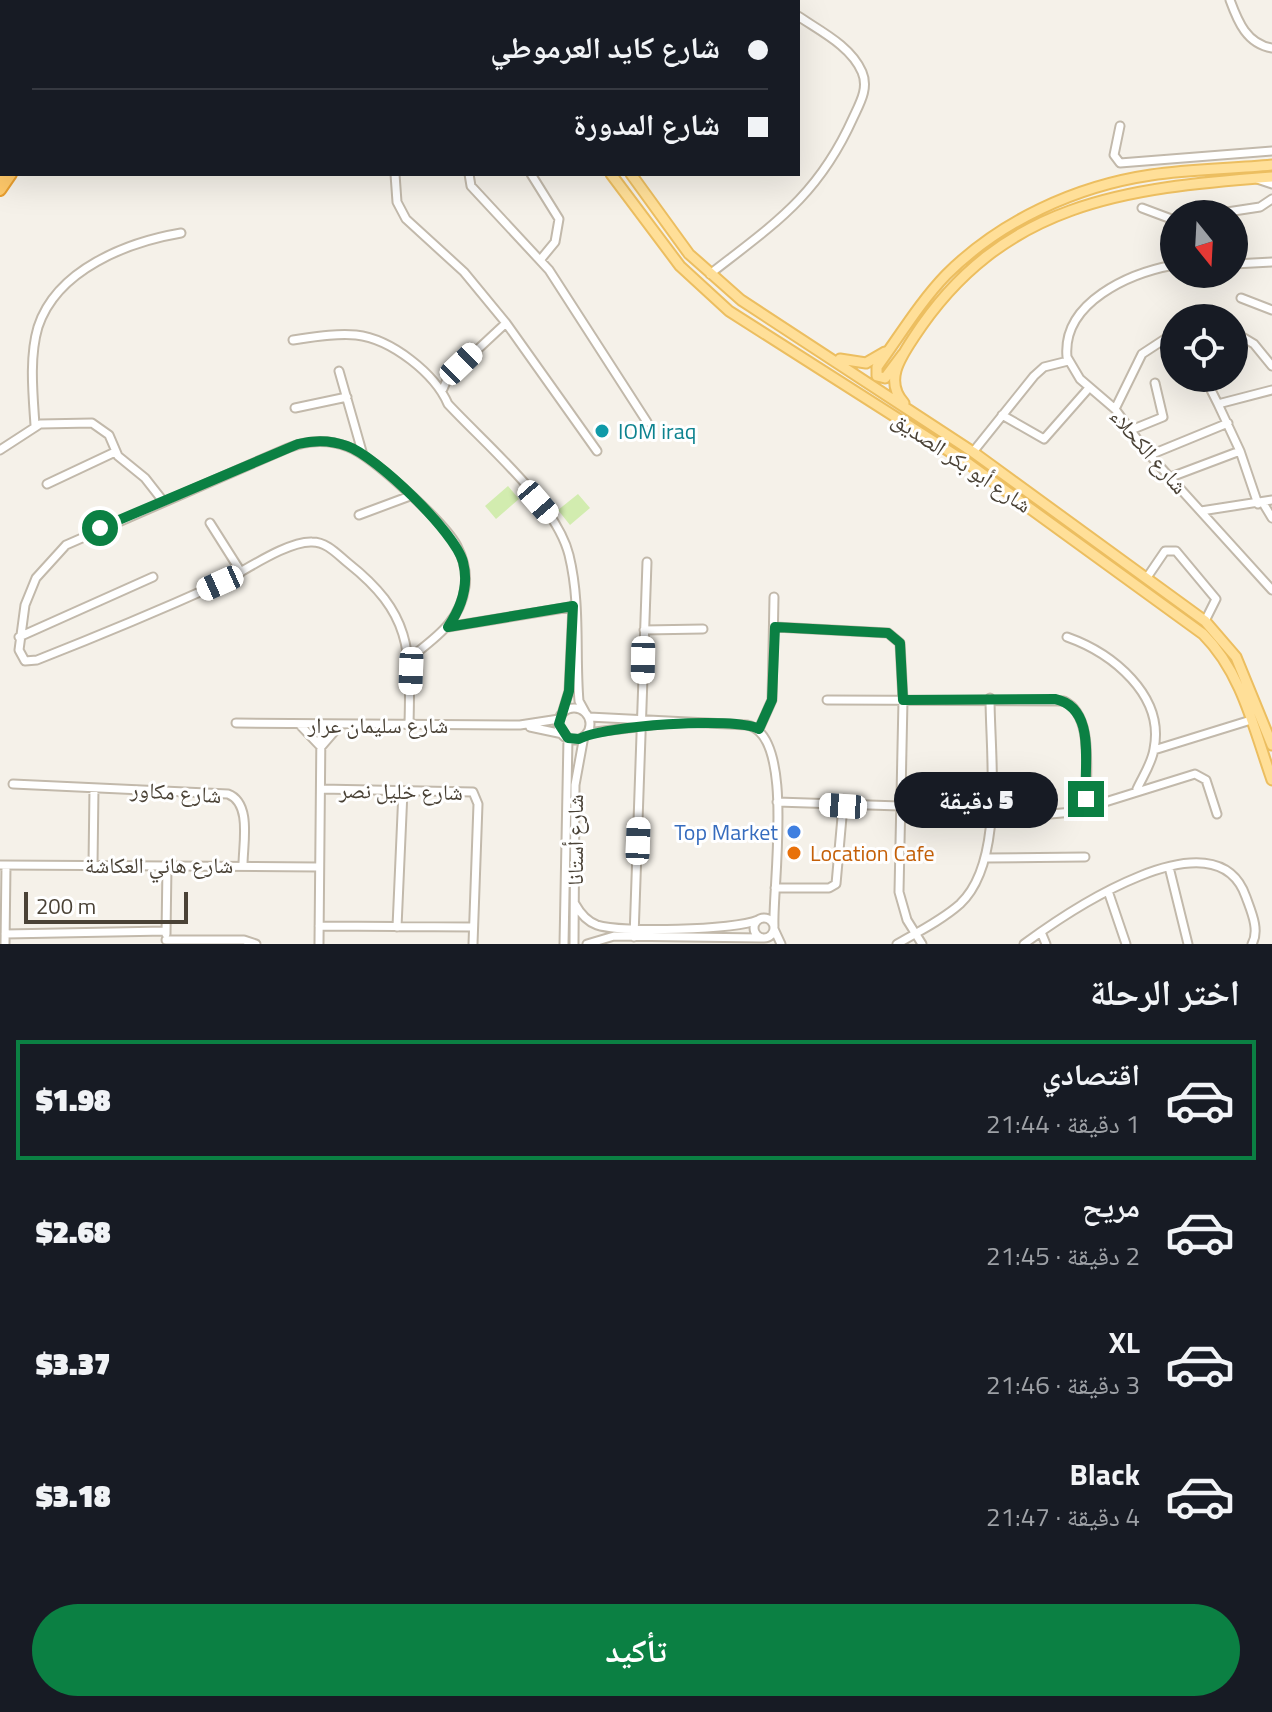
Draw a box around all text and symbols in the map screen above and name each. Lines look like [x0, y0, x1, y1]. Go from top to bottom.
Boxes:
text: شارع كايد العرموطي [490, 24, 720, 70]
text: شارع المدورة [573, 101, 720, 147]
north arrow [1160, 200, 1248, 288]
map controls [1160, 200, 1248, 392]
button: locate [1160, 304, 1248, 392]
car [435, 339, 487, 389]
street label: شارع الكحلاء [1102, 400, 1196, 502]
street label: شارع أبو بكر الصديق [885, 403, 1039, 521]
place label: IOM iraq [618, 414, 696, 448]
marker: IOM iraq [593, 422, 611, 440]
car [513, 476, 563, 528]
route start [82, 510, 118, 546]
car [193, 562, 247, 604]
car [631, 636, 655, 684]
car [398, 647, 424, 695]
street label: شارع سليمان عرار [307, 708, 448, 742]
callout: 5 دقيقة [894, 771, 1058, 827]
street label: شارع مكاور [128, 772, 223, 812]
street label: شارع خليل نصر [338, 773, 463, 809]
text: 5 دقيقة [939, 780, 1013, 819]
route end [1068, 781, 1104, 817]
car [818, 792, 868, 820]
street label: شارع أستانا [558, 794, 592, 886]
place label: Top Market [674, 815, 778, 849]
car [625, 817, 651, 865]
marker: Top Market [785, 823, 803, 841]
place label: Location Cafe [810, 836, 935, 870]
marker: Location Cafe [785, 844, 803, 862]
street label: شارع هاني العكاشة [85, 848, 233, 883]
scale bar [24, 888, 188, 924]
text: 200 m [36, 889, 96, 923]
text: اختر الرحلة [1090, 964, 1240, 1019]
text: اقتصادي [1042, 1051, 1140, 1097]
icon: car [1164, 1064, 1236, 1136]
text: $1.98 [36, 1077, 110, 1123]
text: 1 دقيقة · 21:44 [986, 1104, 1140, 1143]
text: مريح [1082, 1183, 1140, 1229]
icon: car [1164, 1196, 1236, 1268]
text: $2.68 [36, 1209, 110, 1255]
text: 2 دقيقة · 21:45 [986, 1236, 1140, 1275]
text: XL [1109, 1319, 1140, 1365]
icon: car [1164, 1328, 1236, 1400]
text: $3.37 [36, 1341, 110, 1387]
text: 3 دقيقة · 21:46 [986, 1365, 1140, 1404]
text: Black [1069, 1451, 1140, 1497]
icon: car [1164, 1460, 1236, 1532]
text: $3.18 [36, 1473, 110, 1519]
text: 4 دقيقة · 21:47 [986, 1497, 1140, 1536]
button: تأكيد [32, 1604, 1240, 1696]

